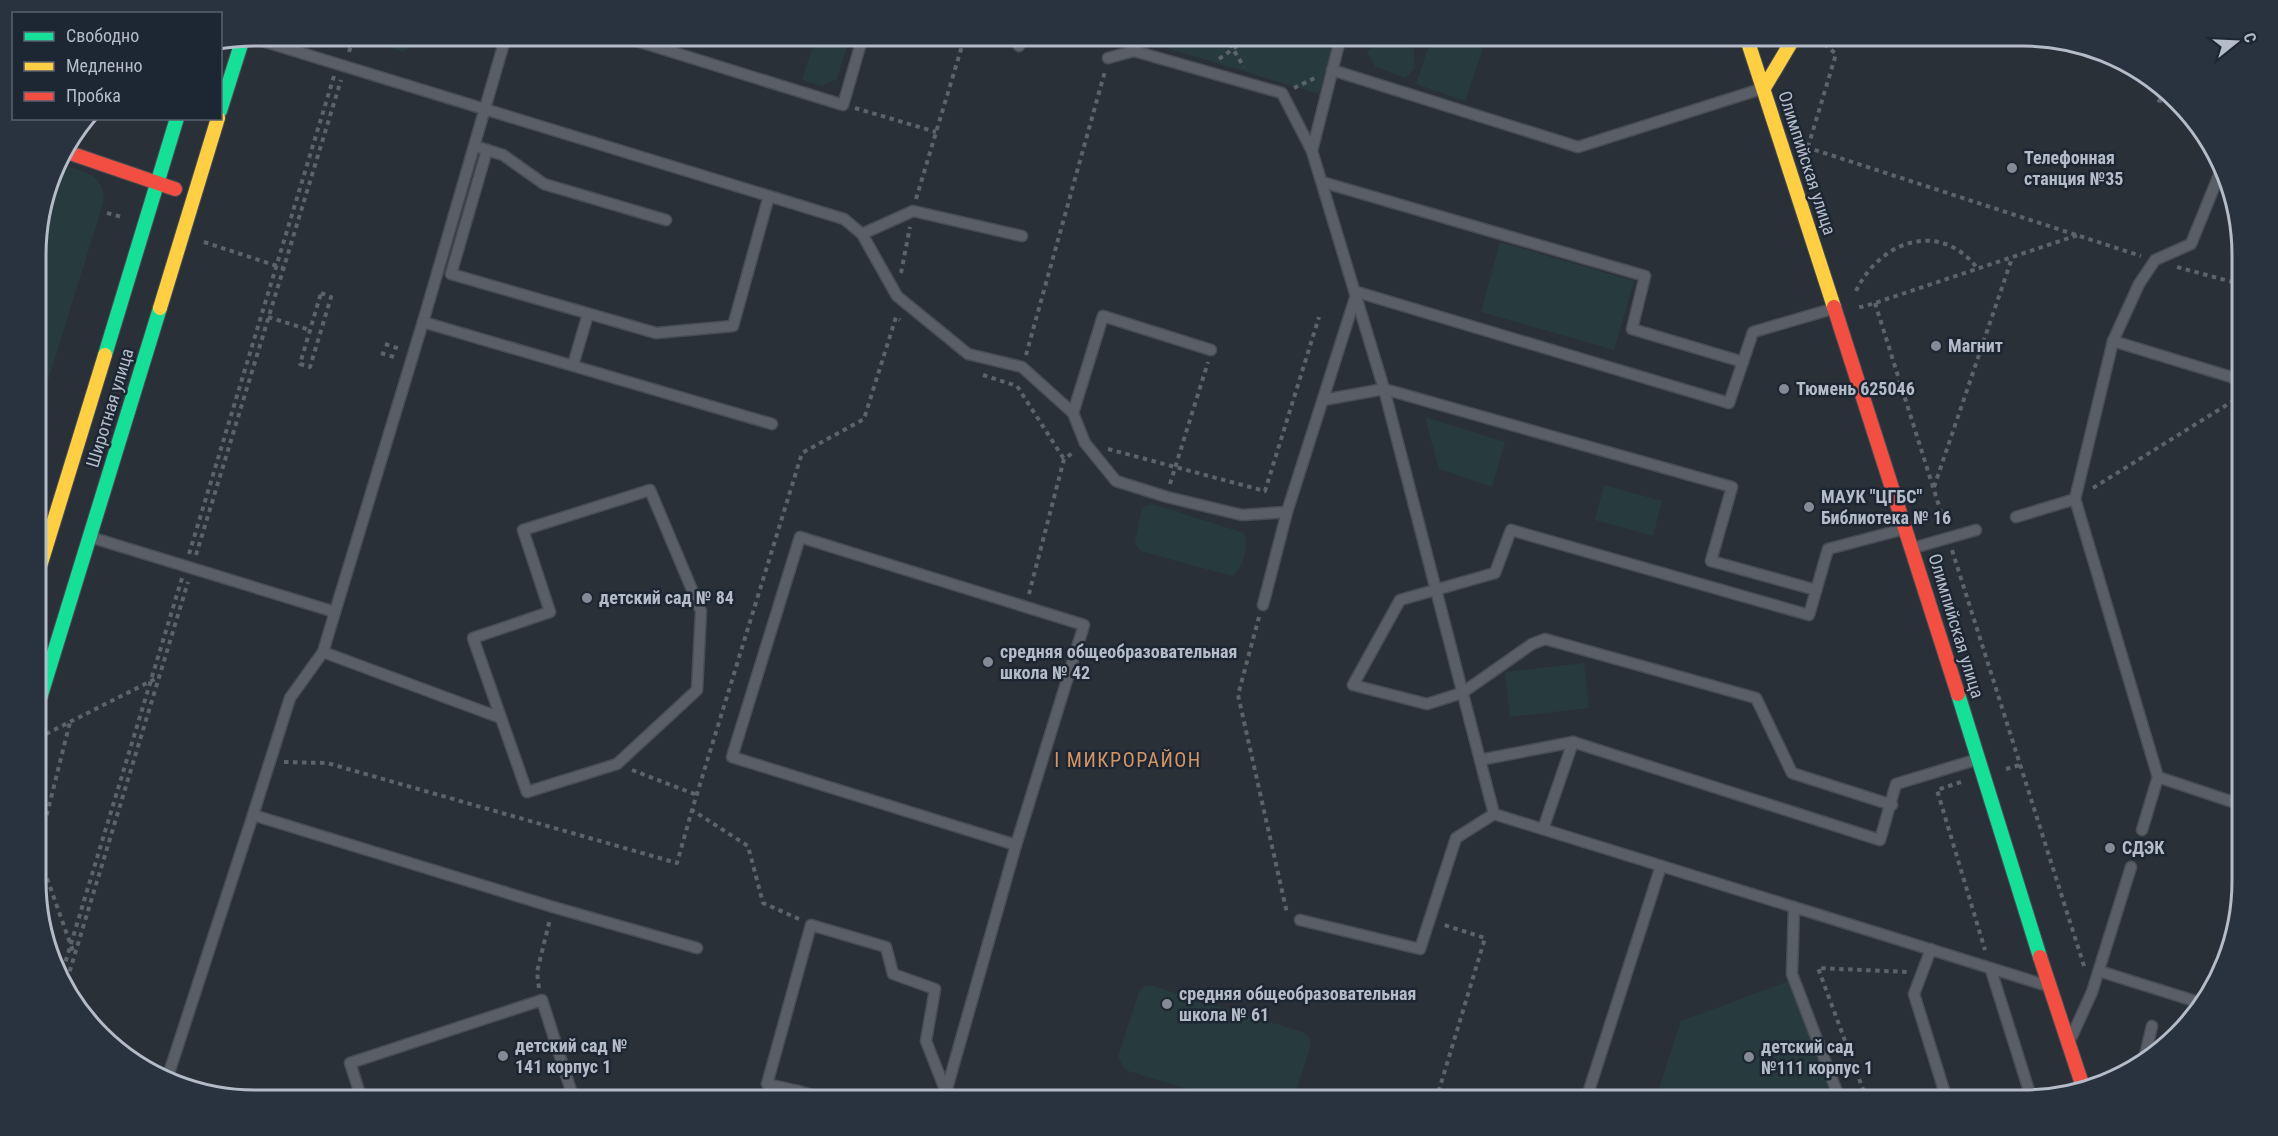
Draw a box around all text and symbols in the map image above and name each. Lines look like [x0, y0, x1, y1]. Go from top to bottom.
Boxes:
legend [12, 12, 222, 120]
north arrow [2206, 12, 2266, 72]
text: Свободно [66, 25, 139, 46]
text: С [2239, 30, 2260, 45]
text: Медленно [66, 55, 143, 76]
text: Пробка [66, 85, 121, 106]
street label: Олимпийская улица [1774, 88, 1841, 238]
place label: Телефонная станция №35 [2024, 147, 2123, 189]
marker: Телефонная станция №35 [2005, 161, 2019, 175]
place label: Магнит [1948, 335, 2003, 356]
marker: Магнит [1929, 339, 1943, 353]
street label: Широтная улица [81, 346, 138, 470]
place label: Тюмень 625046 [1796, 378, 1915, 399]
marker: Тюмень 625046 [1777, 382, 1791, 396]
place label: МАУК "ЦГБС" Библиотека № 16 [1821, 486, 1951, 528]
marker: МАУК "ЦГБС" Библиотека № 16 [1802, 500, 1816, 514]
street label: Олимпийская улица [1924, 551, 1988, 701]
place label: детский сад № 84 [599, 587, 734, 608]
marker: детский сад № 84 [580, 591, 594, 605]
place label: средняя общеобразовательная школа № 42 [1000, 641, 1237, 683]
marker: средняя общеобразовательная школа № 42 [981, 655, 995, 669]
district label: I МИКРОРАЙОН [1054, 748, 1202, 772]
place label: СДЭК [2122, 837, 2165, 858]
marker: СДЭК [2103, 841, 2117, 855]
place label: средняя общеобразовательная школа № 61 [1179, 983, 1416, 1025]
marker: средняя общеобразовательная школа № 61 [1160, 997, 1174, 1011]
place label: детский сад № 141 корпус 1 [515, 1035, 628, 1077]
place label: детский сад №111 корпус 1 [1761, 1036, 1873, 1078]
marker: детский сад № 141 корпус 1 [496, 1049, 510, 1063]
marker: детский сад №111 корпус 1 [1742, 1050, 1756, 1064]

